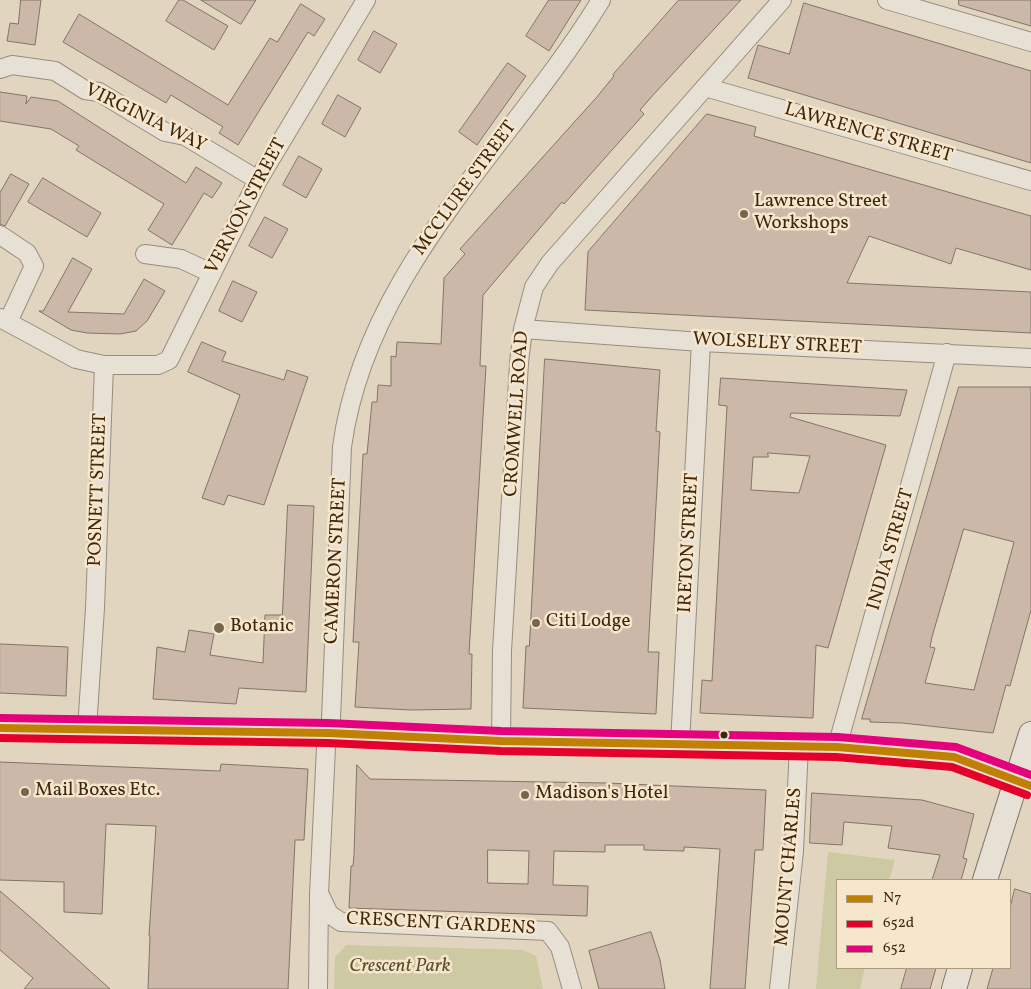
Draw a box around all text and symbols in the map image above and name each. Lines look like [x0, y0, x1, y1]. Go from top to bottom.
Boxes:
street label: VIRGINIA WAY [81, 80, 209, 158]
street label: LAWRENCE STREET [781, 99, 955, 169]
street label: MCCLURE STREET [410, 117, 522, 261]
street label: VERNON STREET [202, 135, 292, 279]
place label: Lawrence Street Workshops [754, 192, 888, 236]
marker: Lawrence Street Workshops [738, 208, 750, 220]
street label: WOLSELEY STREET [692, 329, 862, 361]
street label: CROMWELL ROAD [501, 331, 535, 497]
street label: POSNETT STREET [85, 413, 113, 567]
street label: IRETON STREET [675, 472, 705, 614]
street label: CAMERON STREET [321, 477, 353, 645]
street label: INDIA STREET [864, 487, 920, 613]
place label: Citi Lodge [546, 612, 630, 634]
place label: Botanic [230, 617, 294, 639]
marker: Citi Lodge [530, 617, 542, 629]
marker: Botanic [212, 621, 226, 635]
unlabelled marker [719, 730, 729, 740]
place label: Mail Boxes Etc. [35, 781, 160, 803]
place label: Madison's Hotel [535, 784, 668, 806]
marker: Mail Boxes Etc. [19, 786, 31, 798]
street label: MOUNT CHARLES [772, 787, 808, 947]
marker: Madison's Hotel [519, 789, 531, 801]
legend [836, 879, 1011, 969]
text: N7 [883, 888, 901, 909]
street label: CRESCENT GARDENS [346, 909, 536, 941]
text: 652d [883, 913, 914, 934]
text: 652 [883, 938, 906, 959]
park label: Crescent Park [349, 957, 451, 979]

